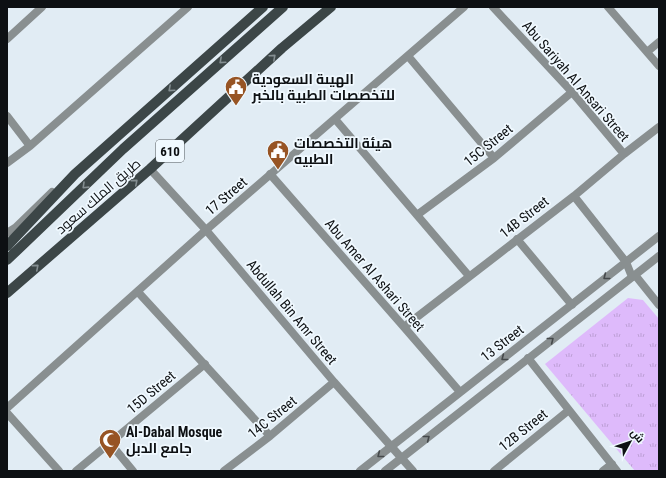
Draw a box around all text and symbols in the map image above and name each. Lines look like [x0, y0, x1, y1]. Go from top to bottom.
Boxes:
street label: Abu Sariyah Al Ansari Street [519, 17, 633, 145]
one-way arrow [268, 55, 275, 62]
one-way arrow [220, 56, 227, 63]
place label: الهيىة السعودية للتخصصات الطبية بالخبر [251, 71, 395, 104]
public building icon: الهيىة السعودية للتخصصات الطبية بالخبر [223, 74, 249, 107]
one-way arrow [168, 84, 175, 91]
street label: 15C Street [461, 121, 515, 169]
place label: هيئة التخصصات الطبيه [294, 135, 392, 167]
public building icon: هيئة التخصصات الطبيه [265, 138, 291, 171]
road number: 610 [156, 140, 184, 162]
street label: طريق الملك سعود [53, 155, 144, 238]
street label: 17 Street [202, 174, 250, 218]
one-way arrow [130, 180, 137, 187]
one-way arrow [82, 181, 90, 189]
street label: 14B Street [496, 193, 552, 241]
street label: Abu Amer Al Ashari Street [322, 216, 428, 334]
street label: Abdullah Bin Amr Street [244, 256, 340, 368]
one-way arrow [32, 265, 39, 272]
one-way arrow [604, 273, 611, 280]
street label: 13 Street [477, 321, 527, 365]
one-way arrow [546, 338, 553, 345]
one-way arrow [502, 353, 509, 360]
street label: 15D Street [124, 367, 178, 417]
street label: 14C Street [245, 393, 299, 441]
street label: 12B Street [496, 406, 550, 454]
north arrow [610, 422, 650, 462]
place label: Al-Dabal Mosque جامع الدبل [126, 424, 223, 458]
text: ش [628, 426, 647, 445]
mosque icon: Al-Dabal Mosque جامع الدبل [97, 427, 123, 460]
one-way arrow [423, 436, 430, 443]
one-way arrow [378, 451, 385, 458]

